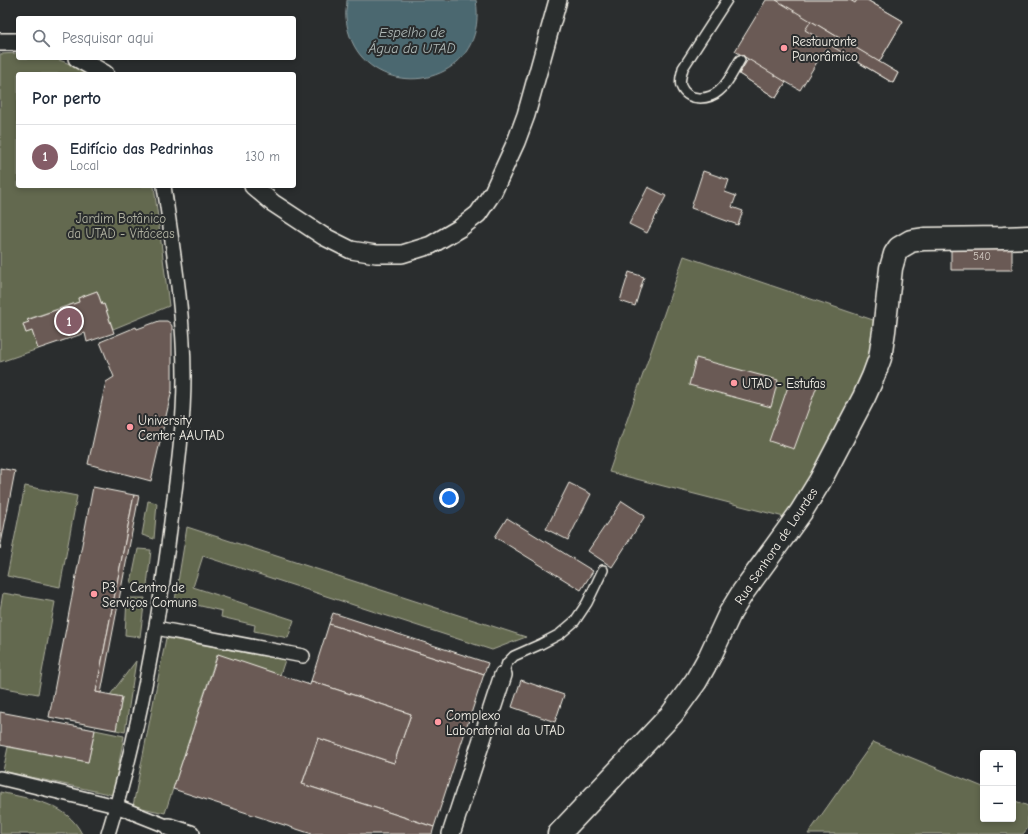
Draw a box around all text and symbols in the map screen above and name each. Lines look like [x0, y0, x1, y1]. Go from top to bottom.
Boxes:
search box [16, 16, 296, 60]
water label: Espelho de Água da UTAD [367, 24, 456, 57]
icon: search [30, 27, 52, 49]
text: Pesquisar aqui [62, 29, 154, 47]
place label: Restaurante Panorâmico [792, 34, 858, 64]
marker: Restaurante Panorâmico [779, 43, 789, 53]
text: Por perto [32, 89, 101, 108]
text: Edifício das Pedrinhas [70, 140, 213, 158]
text: 1 [42, 149, 48, 164]
text: 130 m [245, 149, 280, 164]
text: Local [70, 158, 99, 173]
park label: Jardim Botânico da UTAD - Vitáceas [67, 211, 175, 241]
house number: 540 [973, 250, 991, 263]
pin: 1 [56, 306, 82, 336]
place label: UTAD - Estufas [742, 376, 825, 391]
marker: UTAD - Estufas [729, 378, 739, 388]
place label: University Center AAUTAD [138, 413, 225, 443]
marker: University Center AAUTAD [125, 422, 135, 432]
street label: Rua Senhora de Lourdes [731, 485, 821, 607]
your location [439, 488, 459, 508]
place label: P3 - Centro de Serviços Comuns [102, 580, 197, 610]
marker: P3 - Centro de Serviços Comuns [89, 589, 99, 599]
place label: Complexo Laboratorial da UTAD [446, 708, 565, 738]
marker: Complexo Laboratorial da UTAD [433, 717, 443, 727]
map controls [980, 750, 1016, 822]
button: + [980, 750, 1016, 786]
button: − [980, 786, 1016, 822]

